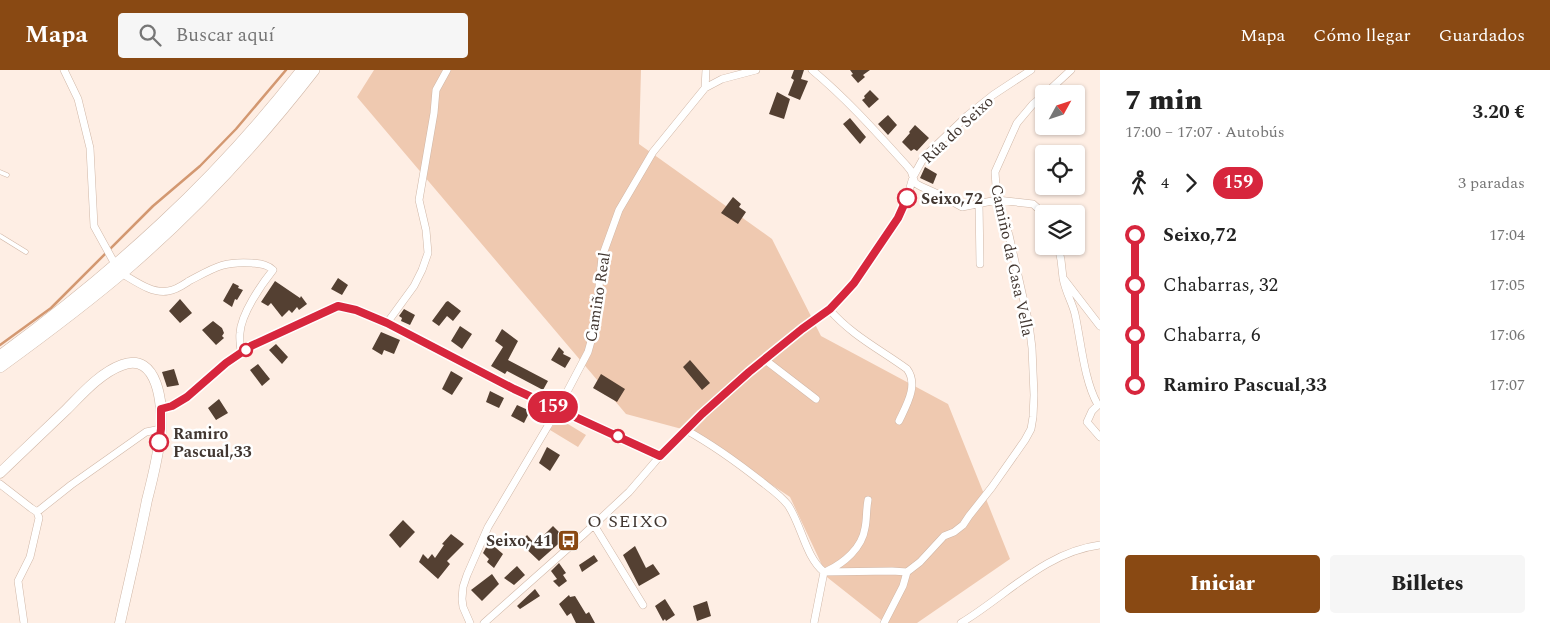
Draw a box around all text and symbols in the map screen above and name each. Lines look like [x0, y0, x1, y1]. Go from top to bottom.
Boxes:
search box [118, 13, 468, 58]
text: Mapa [25, 17, 88, 53]
icon: search [136, 21, 164, 49]
text: Buscar aquí [176, 21, 274, 50]
text: Mapa [1240, 22, 1285, 49]
text: Cómo llegar [1313, 22, 1411, 49]
text: Guardados [1439, 22, 1525, 49]
text: 7 min [1125, 79, 1202, 122]
north arrow [1035, 85, 1085, 135]
map controls [1035, 85, 1085, 255]
street label: Rúa do Seixo [916, 90, 999, 170]
text: 3.20 € [1473, 98, 1525, 127]
text: 17:00 – 17:07 · Autobús [1125, 120, 1285, 144]
button: locate [1035, 145, 1085, 195]
icon: walk [1125, 169, 1153, 197]
icon: forward [1177, 169, 1205, 197]
text: 159 [1223, 169, 1253, 196]
text: 4 [1161, 171, 1169, 195]
text: 3 paradas [1458, 171, 1525, 195]
street label: Camiño da Casa Vella [984, 182, 1040, 339]
place label: Seixo,72 [921, 187, 983, 211]
marker: Seixo,72 [897, 188, 917, 208]
button: layers [1035, 205, 1085, 255]
text: Seixo,72 [1163, 221, 1237, 250]
text: 17:04 [1489, 223, 1525, 247]
street label: Camiño Real [579, 250, 617, 344]
text: Chabarras, 32 [1163, 271, 1278, 300]
text: 17:05 [1489, 273, 1525, 297]
text: Chabarra, 6 [1163, 321, 1261, 350]
text: 17:06 [1489, 323, 1525, 347]
unlabelled marker [239, 343, 253, 357]
text: Ramiro Pascual,33 [1163, 371, 1327, 400]
text: 17:07 [1489, 373, 1525, 397]
line badge: 159 [524, 391, 582, 423]
text: 159 [538, 393, 568, 420]
place label: Ramiro Pascual,33 [173, 422, 252, 464]
unlabelled marker [611, 429, 625, 443]
marker: Ramiro Pascual,33 [149, 432, 169, 452]
district label: O SEIXO [587, 508, 669, 535]
bus stop icon: Seixo, 41 [556, 528, 580, 552]
place label: Seixo, 41 [486, 529, 552, 553]
button: Iniciar [1125, 555, 1320, 613]
button: Billetes [1330, 555, 1525, 613]

